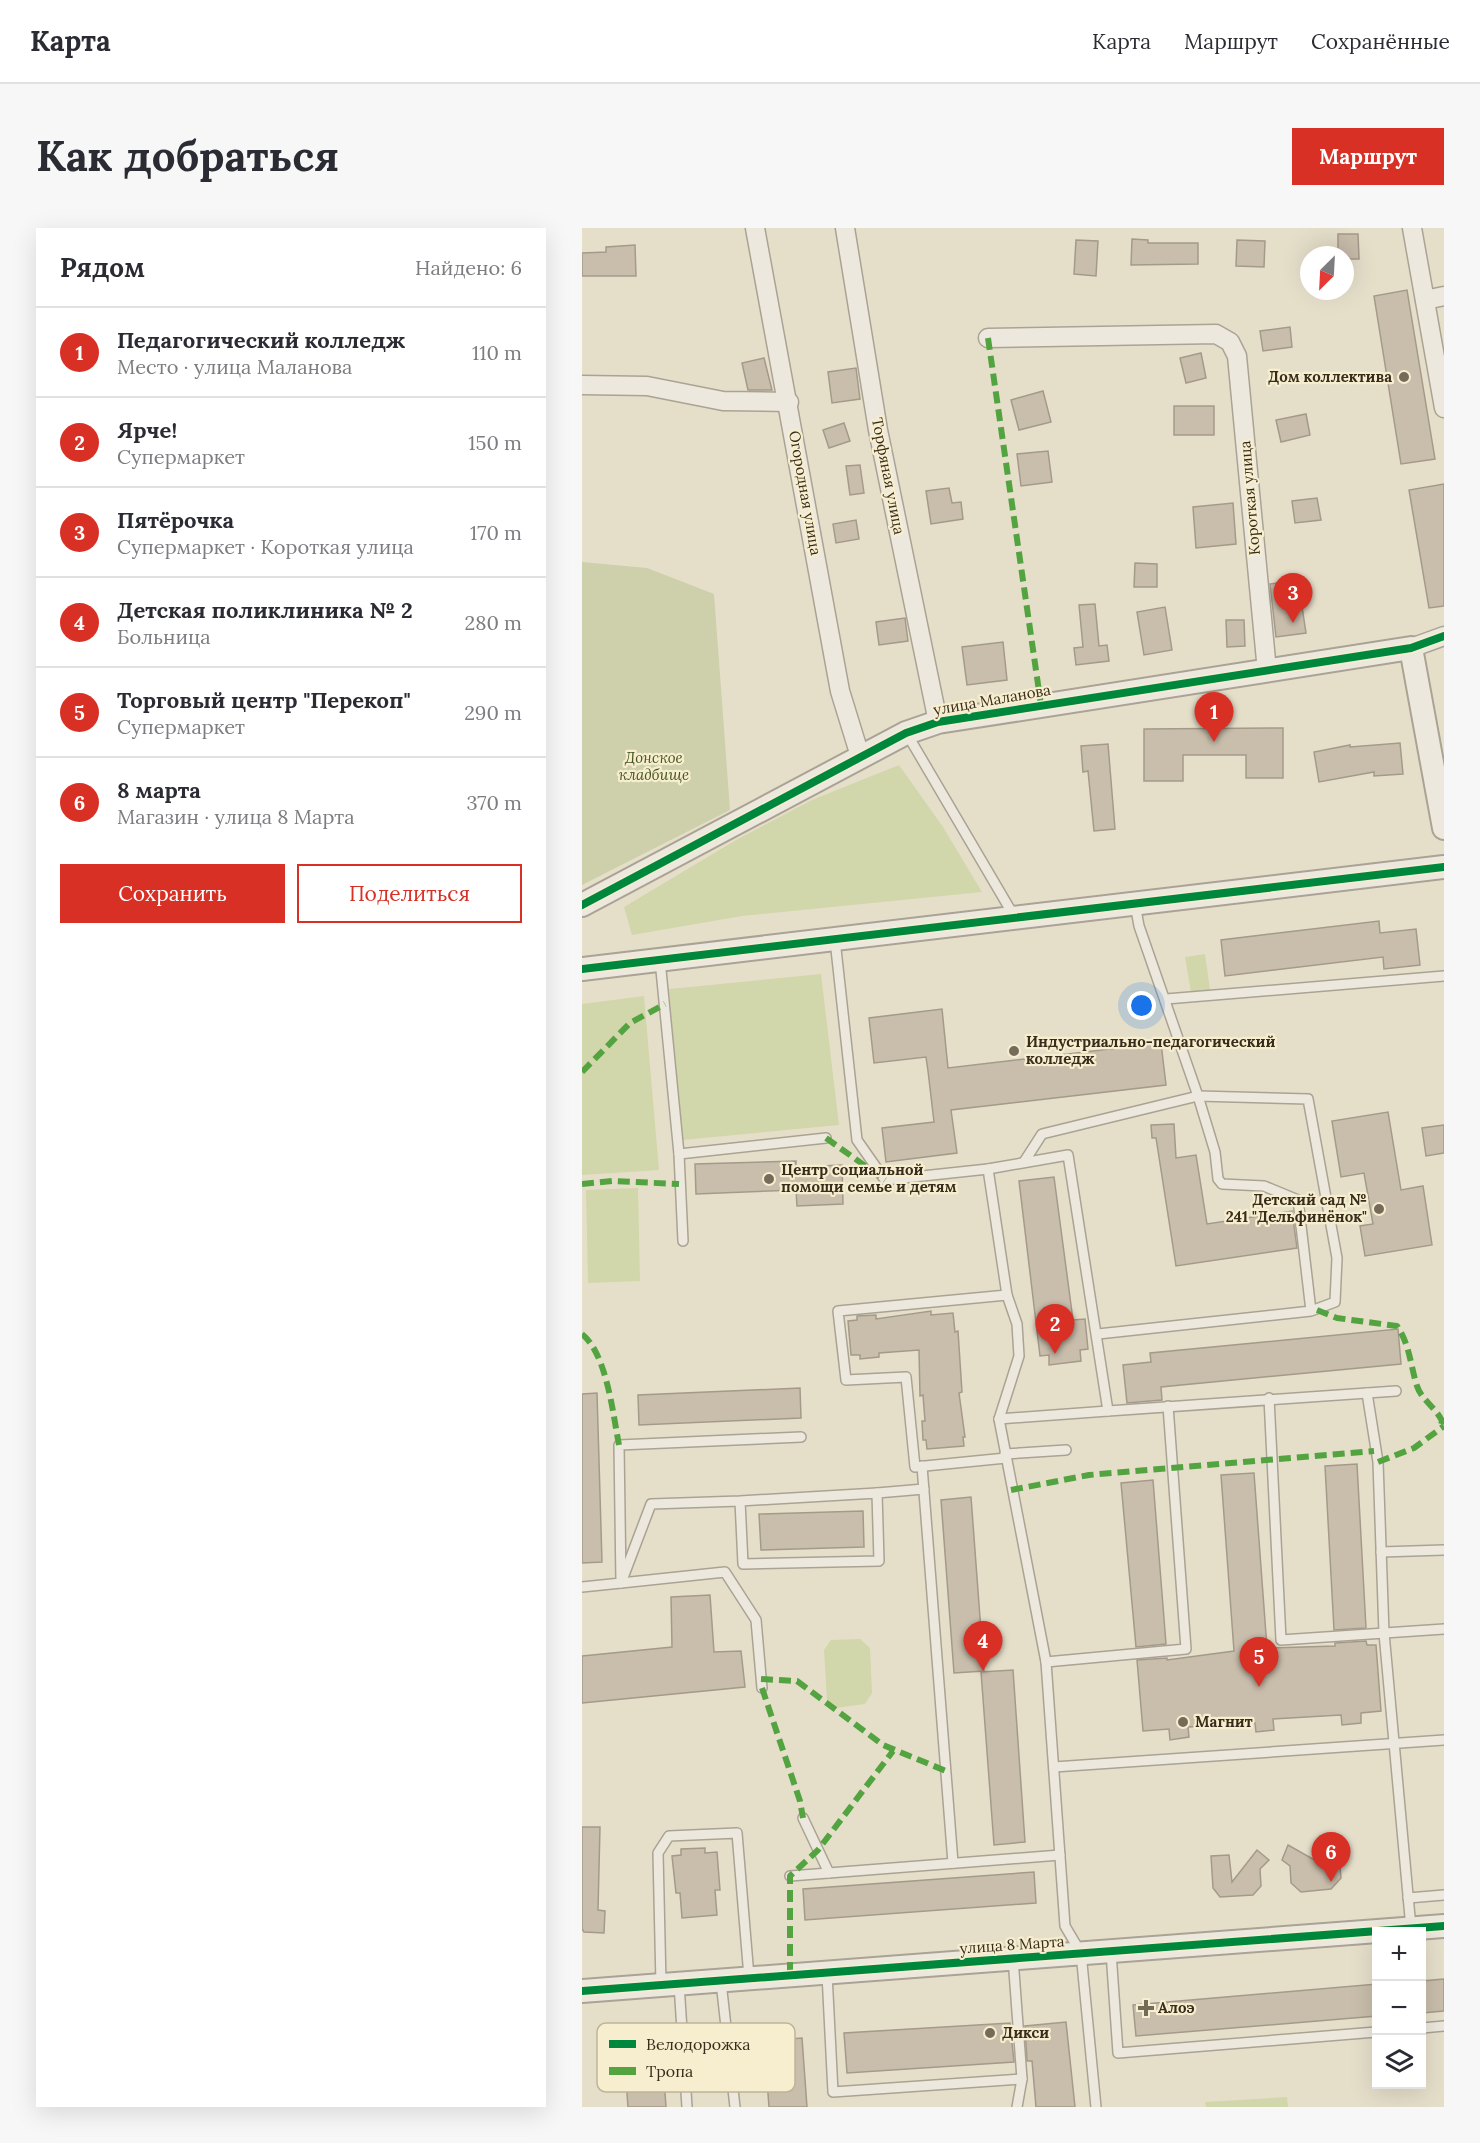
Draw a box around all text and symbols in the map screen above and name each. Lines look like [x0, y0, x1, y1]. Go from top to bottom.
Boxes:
text: Карта [30, 23, 111, 59]
text: Карта [1092, 28, 1151, 55]
text: Маршрут [1184, 28, 1278, 55]
text: Сохранённые [1311, 28, 1450, 55]
button: Маршрут [1292, 128, 1444, 185]
text: Как добраться [36, 129, 339, 183]
north arrow [1300, 246, 1354, 300]
text: Рядом [60, 251, 145, 284]
text: Найдено: 6 [415, 255, 522, 280]
text: Педагогический колледж [117, 326, 405, 354]
text: 1 [75, 340, 84, 365]
text: 110 m [472, 340, 522, 365]
text: Место · улица Маланова [117, 354, 352, 379]
place label: Дом коллектива [1268, 367, 1392, 386]
marker: Дом коллектива [1397, 370, 1411, 384]
text: Ярче! [117, 416, 177, 444]
street label: Торфяная улица [868, 416, 909, 536]
street label: Огородная улица [785, 429, 826, 557]
text: 2 [74, 430, 85, 455]
text: 150 m [468, 430, 522, 455]
street label: Короткая улица [1235, 440, 1264, 556]
text: Супермаркет [117, 444, 245, 469]
text: Пятёрочка [117, 506, 234, 534]
text: 3 [74, 520, 85, 545]
text: 170 m [470, 520, 522, 545]
text: Супермаркет · Короткая улица [117, 534, 414, 559]
pin: 3 [1274, 574, 1312, 623]
text: Детская поликлиника № 2 [117, 596, 413, 624]
text: 4 [74, 610, 85, 635]
text: 280 m [464, 610, 522, 635]
text: Больница [117, 624, 211, 649]
street label: улица Маланова [932, 680, 1052, 719]
text: Торговый центр "Перекоп" [117, 686, 411, 714]
pin: 1 [1194, 692, 1234, 742]
text: 5 [74, 700, 85, 725]
text: 290 m [464, 700, 522, 725]
text: Супермаркет [117, 714, 245, 739]
park label: Донское кладбище [619, 748, 689, 784]
text: 8 марта [117, 776, 201, 804]
text: 6 [74, 790, 85, 815]
text: 370 m [467, 790, 522, 815]
text: Магазин · улица 8 Марта [117, 804, 355, 829]
button: Сохранить [60, 864, 285, 923]
button: Поделиться [297, 864, 522, 923]
your location [1127, 991, 1156, 1020]
place label: Индустриально-педагогический колледж [1026, 1032, 1275, 1068]
marker: Индустриально-педагогический колледж [1007, 1044, 1021, 1058]
place label: Центр социальной помощи семье и детям [781, 1160, 957, 1196]
marker: Центр социальной помощи семье и детям [762, 1172, 776, 1186]
place label: Детский сад № 241 "Дельфинёнок" [1226, 1190, 1367, 1226]
marker: Детский сад № 241 "Дельфинёнок" [1372, 1202, 1386, 1216]
pin: 2 [1036, 1304, 1074, 1354]
pin: 4 [964, 1622, 1002, 1671]
pin: 5 [1240, 1638, 1278, 1687]
place label: Магнит [1195, 1712, 1253, 1731]
marker: Магнит [1176, 1715, 1190, 1729]
pin: 6 [1312, 1832, 1350, 1882]
map controls [1372, 1927, 1426, 2089]
button: + [1372, 1927, 1426, 1981]
street label: улица 8 Марта [959, 1931, 1065, 1958]
button: − [1372, 1981, 1426, 2035]
place label: Алоэ [1158, 1998, 1195, 2017]
marker: Алоэ [1139, 2001, 1153, 2015]
legend [597, 2023, 795, 2092]
place label: Дикси [1002, 2023, 1049, 2042]
marker: Дикси [983, 2026, 997, 2040]
text: Велодорожка [646, 2034, 750, 2054]
button: layers [1372, 2035, 1426, 2089]
text: Тропа [646, 2061, 693, 2081]

